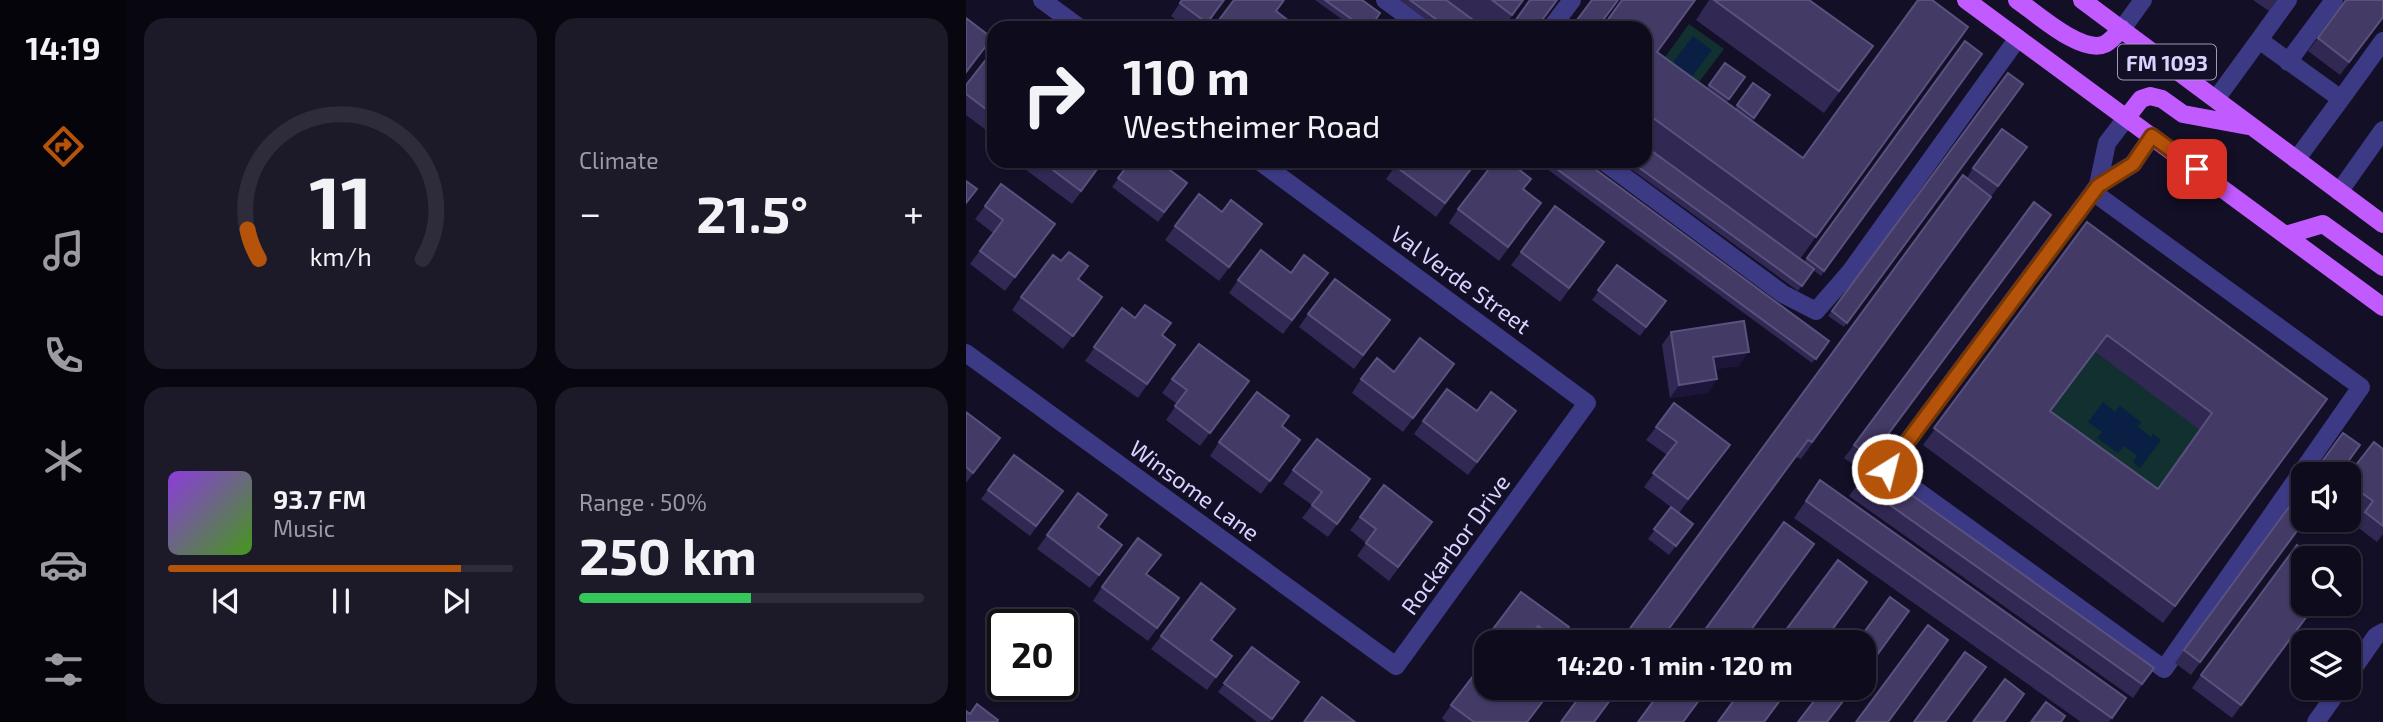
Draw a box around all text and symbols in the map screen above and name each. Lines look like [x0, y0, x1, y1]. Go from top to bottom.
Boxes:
text: 14:19 [25, 28, 101, 66]
road number: FM 1093 [2118, 44, 2216, 80]
text: 110 m [1123, 46, 1250, 105]
icon: right [1008, 49, 1099, 140]
text: Westheimer Road [1123, 106, 1380, 144]
icon: directions [39, 122, 88, 171]
pin [2167, 139, 2227, 199]
text: Climate [579, 146, 659, 174]
icon: arrive [2178, 150, 2216, 188]
text: 11 [309, 157, 372, 245]
text: 21.5° [696, 181, 808, 243]
text: − [579, 189, 601, 235]
text: + [903, 189, 924, 235]
street label: Val Verde Street [1386, 219, 1537, 339]
icon: music [39, 226, 88, 275]
text: km/h [309, 241, 372, 271]
icon: phone [39, 331, 88, 380]
position arrow [1850, 432, 1924, 506]
street label: Winsome Lane [1125, 434, 1265, 546]
icon: climate [39, 436, 88, 485]
map controls [2291, 462, 2361, 700]
button: sound [2291, 462, 2361, 532]
street label: Rockarbor Drive [1395, 468, 1515, 620]
text: 93.7 FM [273, 483, 366, 514]
text: Range · 50% [579, 488, 707, 516]
text: Music [273, 514, 335, 542]
text: 250 km [579, 523, 757, 585]
icon: car [39, 540, 88, 589]
button: search [2291, 546, 2361, 616]
icon: previous [207, 582, 245, 620]
icon: pause [322, 582, 360, 620]
icon: next [437, 582, 475, 620]
speed limit sign: 20 [987, 609, 1078, 700]
button: layers [2291, 630, 2361, 700]
icon: filters [39, 645, 88, 694]
text: 14:20 · 1 min · 120 m [1557, 649, 1793, 680]

